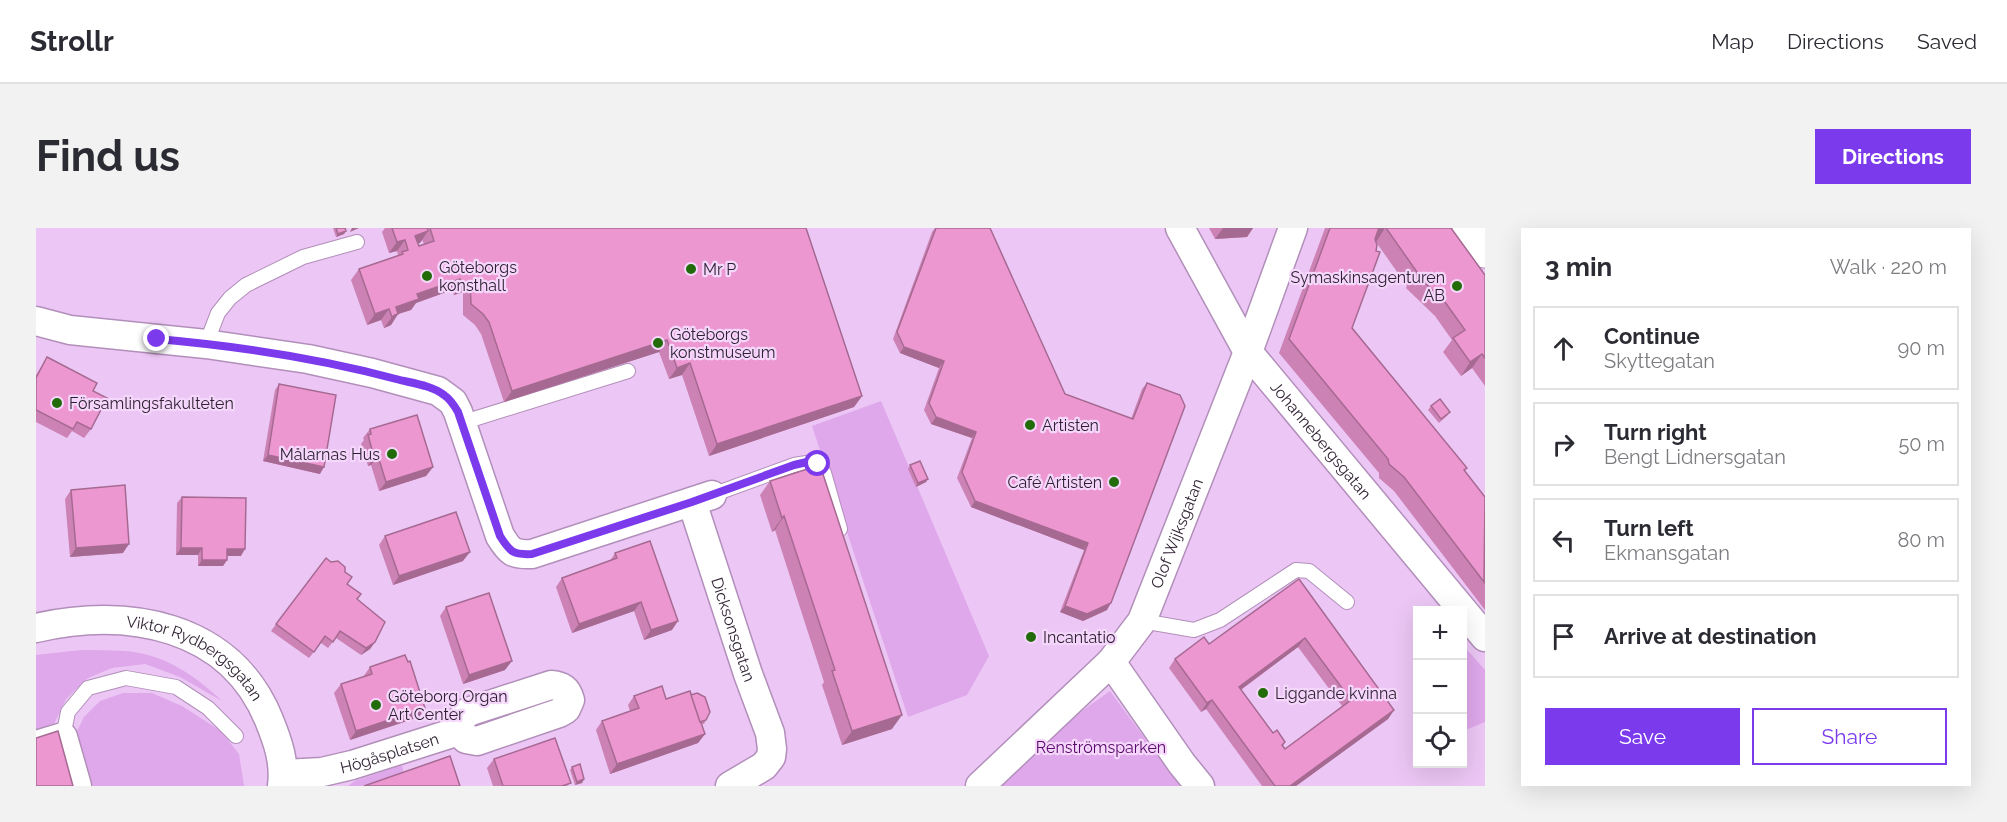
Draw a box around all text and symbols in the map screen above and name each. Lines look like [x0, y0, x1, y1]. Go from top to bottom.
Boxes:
text: Strollr [30, 25, 114, 58]
text: Map [1711, 29, 1754, 54]
text: Directions [1787, 29, 1884, 54]
text: Saved [1917, 29, 1977, 54]
button: Directions [1815, 129, 1971, 184]
text: Find us [36, 132, 180, 181]
text: 3 min [1545, 252, 1612, 282]
text: Walk · 220 m [1830, 255, 1947, 279]
place label: Göteborgs konsthall [439, 258, 517, 295]
place label: Mr P [703, 260, 736, 279]
marker: Mr P [684, 262, 698, 276]
place label: Symaskinsagenturen AB [1291, 268, 1445, 305]
marker: Göteborgs konsthall [420, 269, 434, 283]
marker: Symaskinsagenturen AB [1450, 279, 1464, 293]
text: Continue [1604, 323, 1700, 349]
route end [143, 325, 169, 351]
place label: Göteborgs konstmuseum [670, 325, 776, 362]
icon: ahead [1547, 332, 1580, 365]
marker: Göteborgs konstmuseum [651, 336, 665, 350]
text: 90 m [1898, 336, 1945, 360]
text: Skyttegatan [1604, 349, 1715, 373]
street label: Johannebergsgatan [1266, 378, 1375, 503]
place label: Församlingsfakulteten [69, 394, 234, 413]
marker: Församlingsfakulteten [50, 396, 64, 410]
place label: Artisten [1042, 416, 1099, 435]
marker: Artisten [1023, 418, 1037, 432]
text: Turn right [1604, 419, 1707, 445]
icon: right [1547, 428, 1580, 461]
text: 50 m [1898, 432, 1945, 456]
place label: Målarnas Hus [280, 445, 380, 464]
text: Bengt Lidnersgatan [1604, 445, 1786, 469]
marker: Målarnas Hus [385, 447, 399, 461]
route start [804, 450, 830, 476]
place label: Café Artisten [1007, 473, 1102, 492]
marker: Café Artisten [1107, 475, 1121, 489]
street label: Olof Wijksgatan [1147, 476, 1207, 591]
text: Turn left [1604, 515, 1694, 541]
icon: left [1547, 524, 1580, 557]
text: 80 m [1897, 528, 1945, 552]
text: Ekmansgatan [1604, 541, 1730, 565]
street label: Dicksonsgatan [707, 575, 759, 684]
map controls [1413, 606, 1467, 768]
button: + [1413, 606, 1467, 660]
street label: Viktor Rydbergsgatan [125, 612, 266, 704]
icon: arrive [1547, 620, 1580, 653]
text: Arrive at destination [1604, 623, 1817, 649]
place label: Incantatio [1043, 628, 1115, 647]
marker: Incantatio [1024, 630, 1038, 644]
button: − [1413, 660, 1467, 714]
place label: Liggande kvinna [1275, 684, 1397, 703]
marker: Liggande kvinna [1256, 686, 1270, 700]
place label: Göteborg Organ Art Center [388, 687, 508, 724]
marker: Göteborg Organ Art Center [369, 698, 383, 712]
button: Save [1545, 708, 1740, 765]
button: Share [1752, 708, 1947, 765]
button: locate [1413, 714, 1467, 768]
street label: Högåsplatsen [338, 729, 441, 777]
park label: Renströmsparken [1036, 738, 1166, 757]

